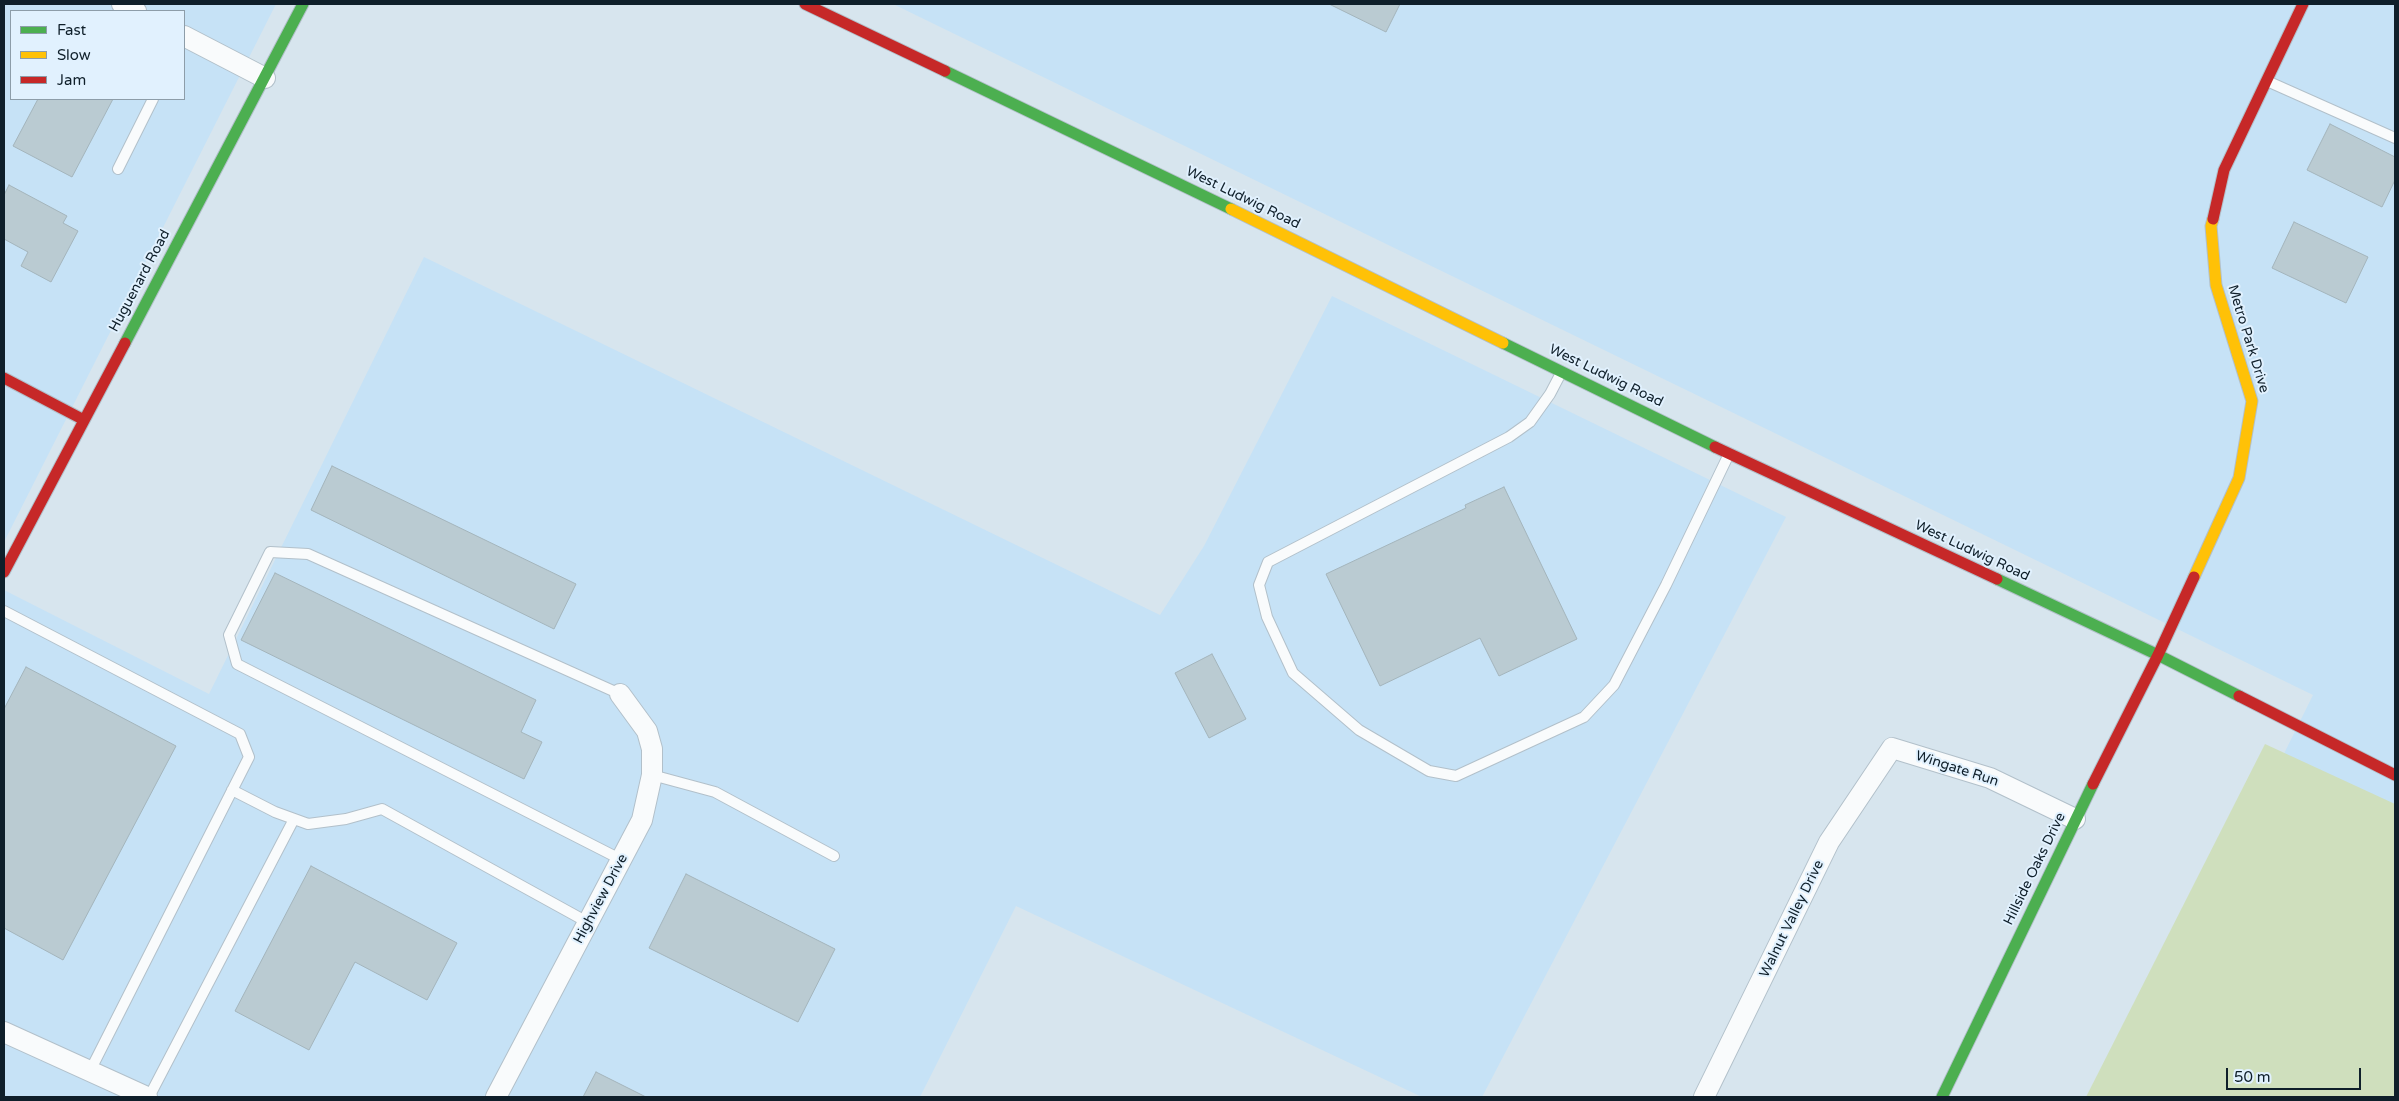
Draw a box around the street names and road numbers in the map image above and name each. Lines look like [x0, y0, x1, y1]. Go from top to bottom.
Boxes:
street label: West Ludwig Road [1183, 163, 1303, 233]
street label: Huguenard Road [106, 227, 174, 335]
street label: Metro Park Drive [2224, 283, 2272, 395]
street label: West Ludwig Road [1546, 341, 1666, 411]
street label: West Ludwig Road [1912, 517, 2032, 585]
street label: Wingate Run [1913, 748, 2001, 790]
street label: Hillside Oaks Drive [2000, 810, 2070, 928]
street label: Highview Drive [570, 851, 632, 947]
street label: Walnut Valley Drive [1756, 858, 1828, 980]

